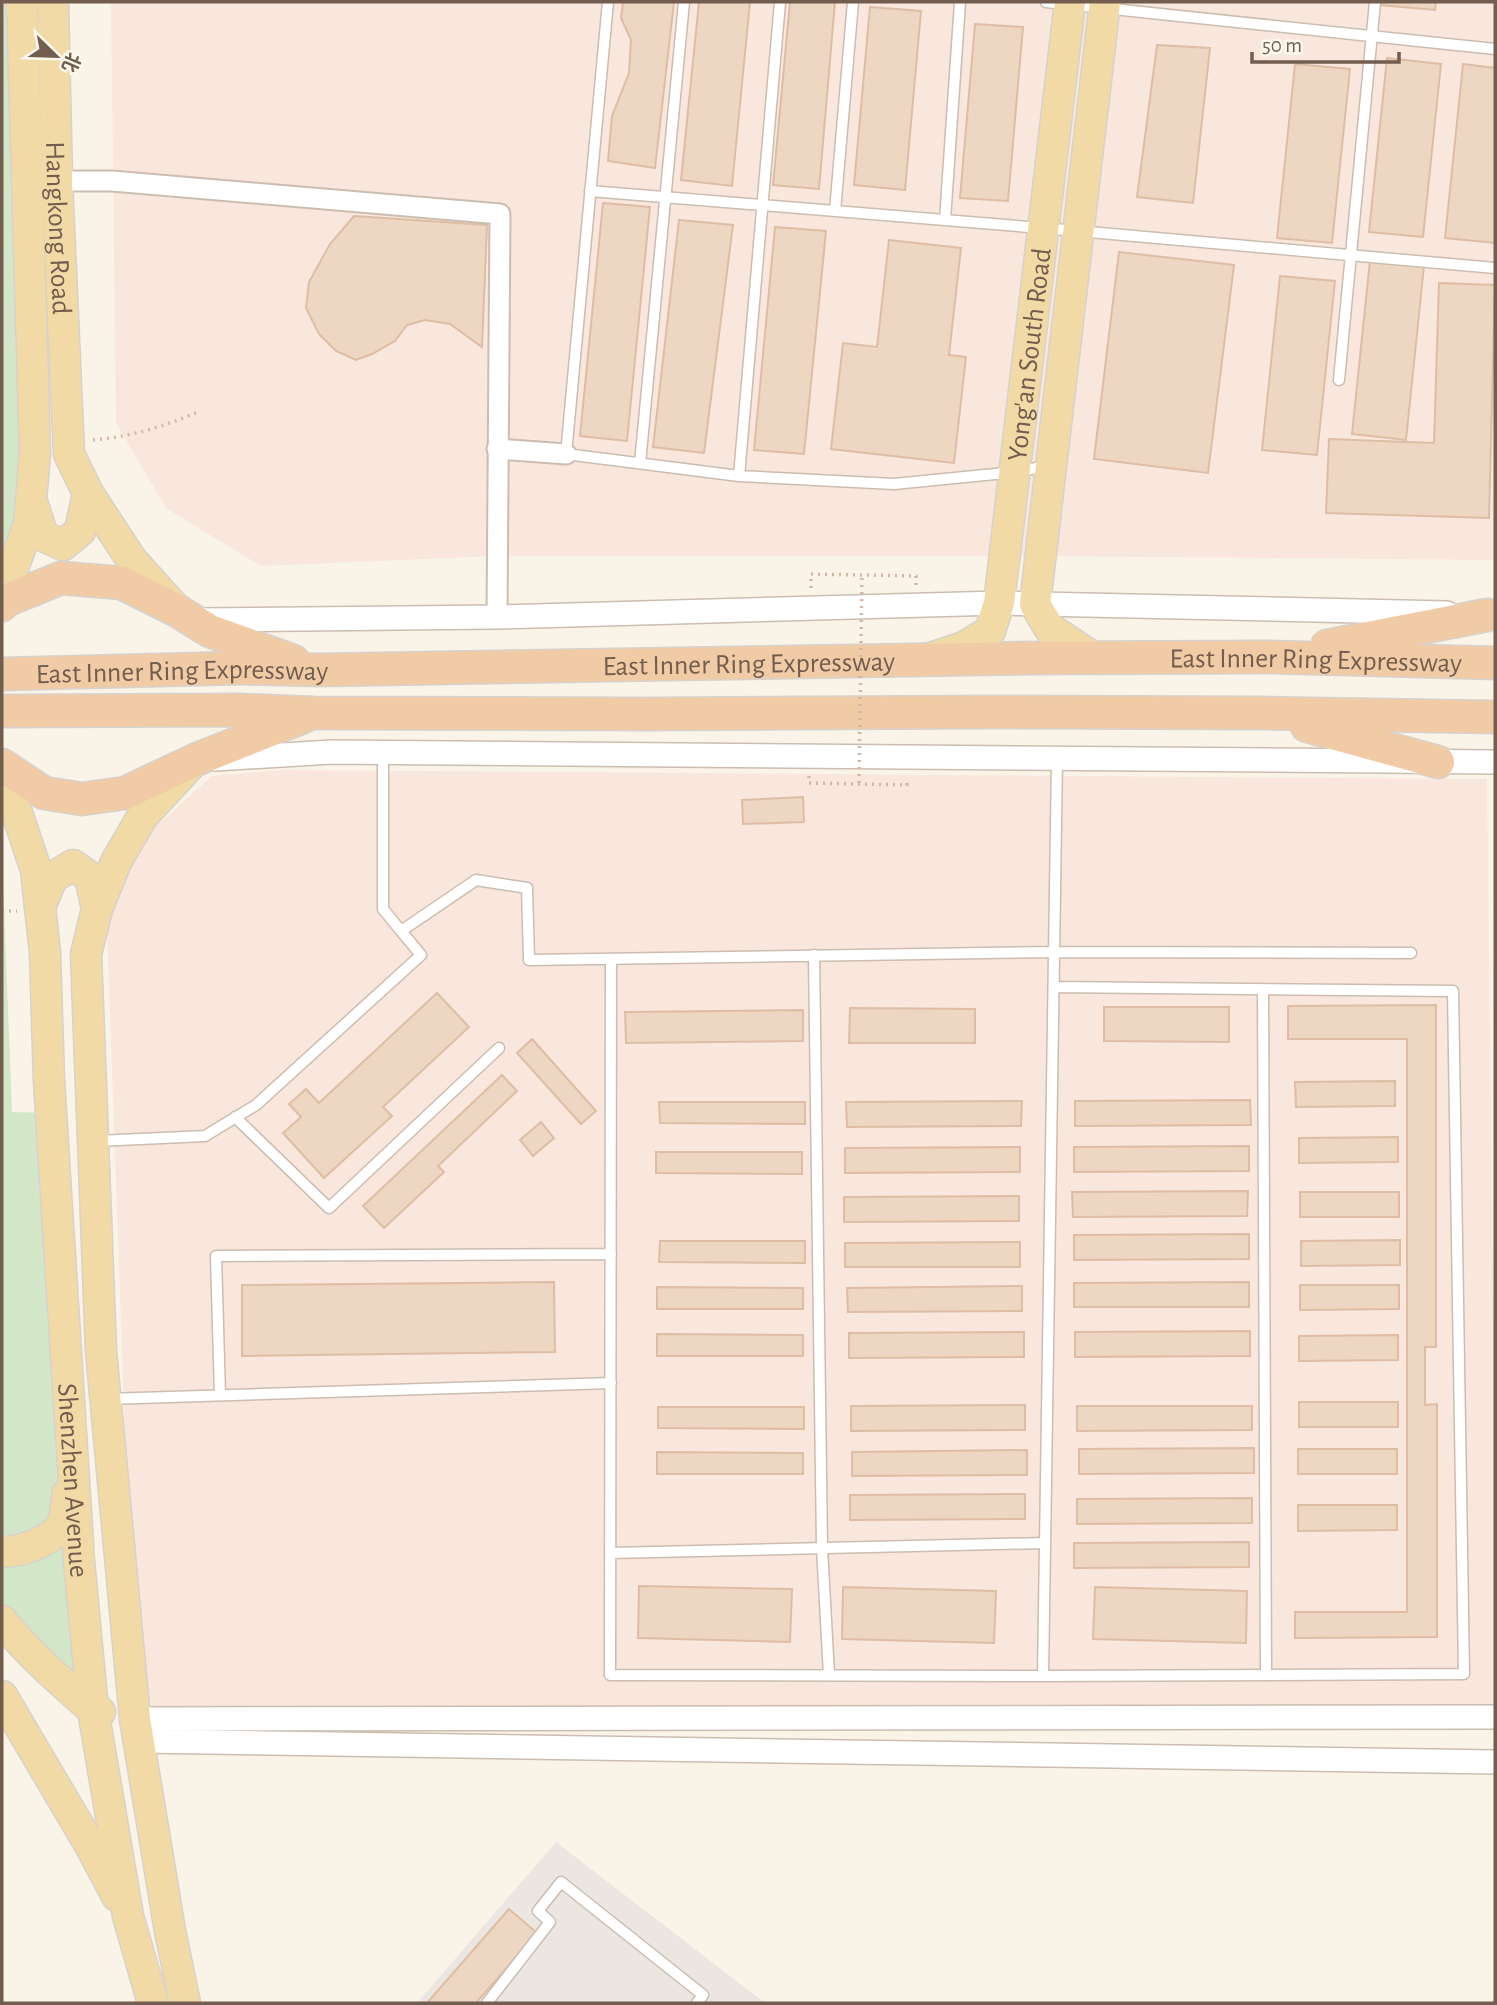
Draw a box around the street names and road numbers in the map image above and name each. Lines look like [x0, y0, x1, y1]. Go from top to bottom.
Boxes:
street label: Hangkong Road [40, 141, 75, 315]
street label: Yong'an South Road [1004, 246, 1057, 463]
street label: East Inner Ring Expressway [1169, 645, 1462, 678]
street label: East Inner Ring Expressway [602, 648, 895, 681]
street label: East Inner Ring Expressway [35, 656, 329, 689]
street label: Shenzhen Avenue [52, 1382, 92, 1579]

